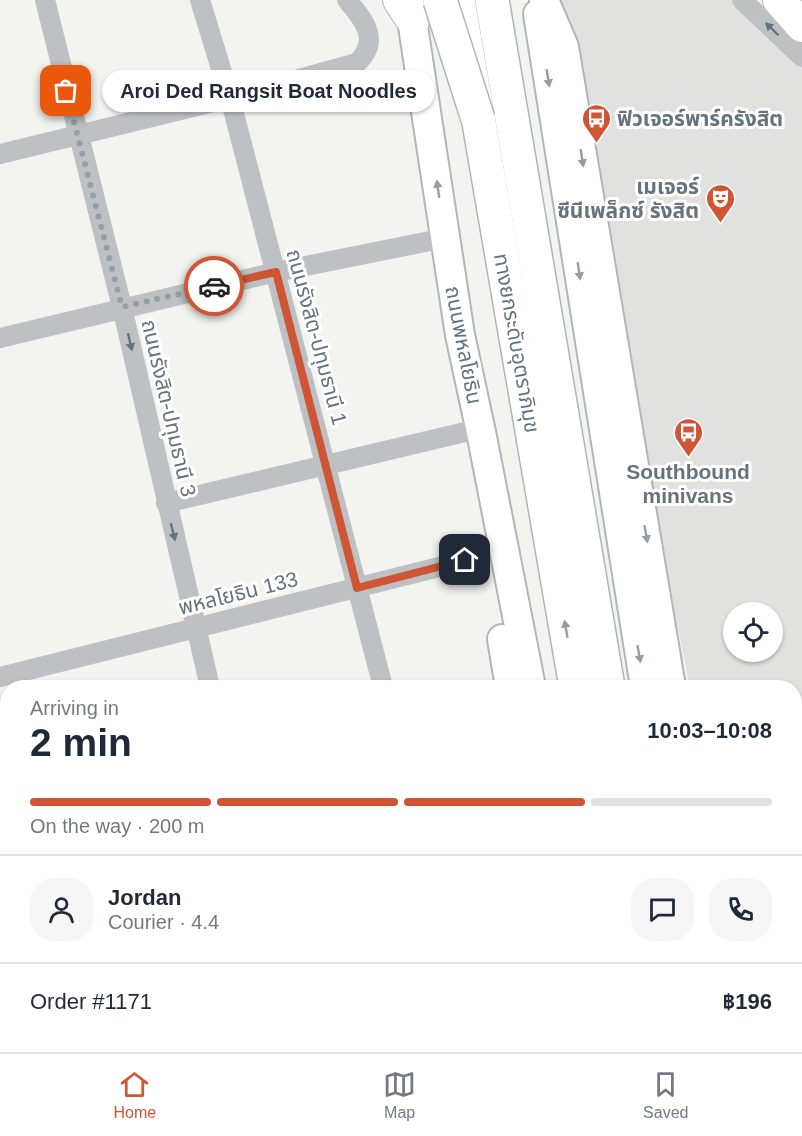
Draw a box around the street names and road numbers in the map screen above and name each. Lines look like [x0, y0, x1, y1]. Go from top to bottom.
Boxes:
street label: ถนนรังสิต-ปทุมธานี 1 [281, 247, 352, 428]
street label: ทางยกระดับอุตราภิมุข [488, 251, 544, 435]
street label: ถนนพหลโยธิน [441, 284, 487, 406]
street label: ถนนรังสิต-ปทุมธานี 3 [135, 317, 201, 499]
street label: พหลโยธิน 133 [176, 567, 300, 619]

